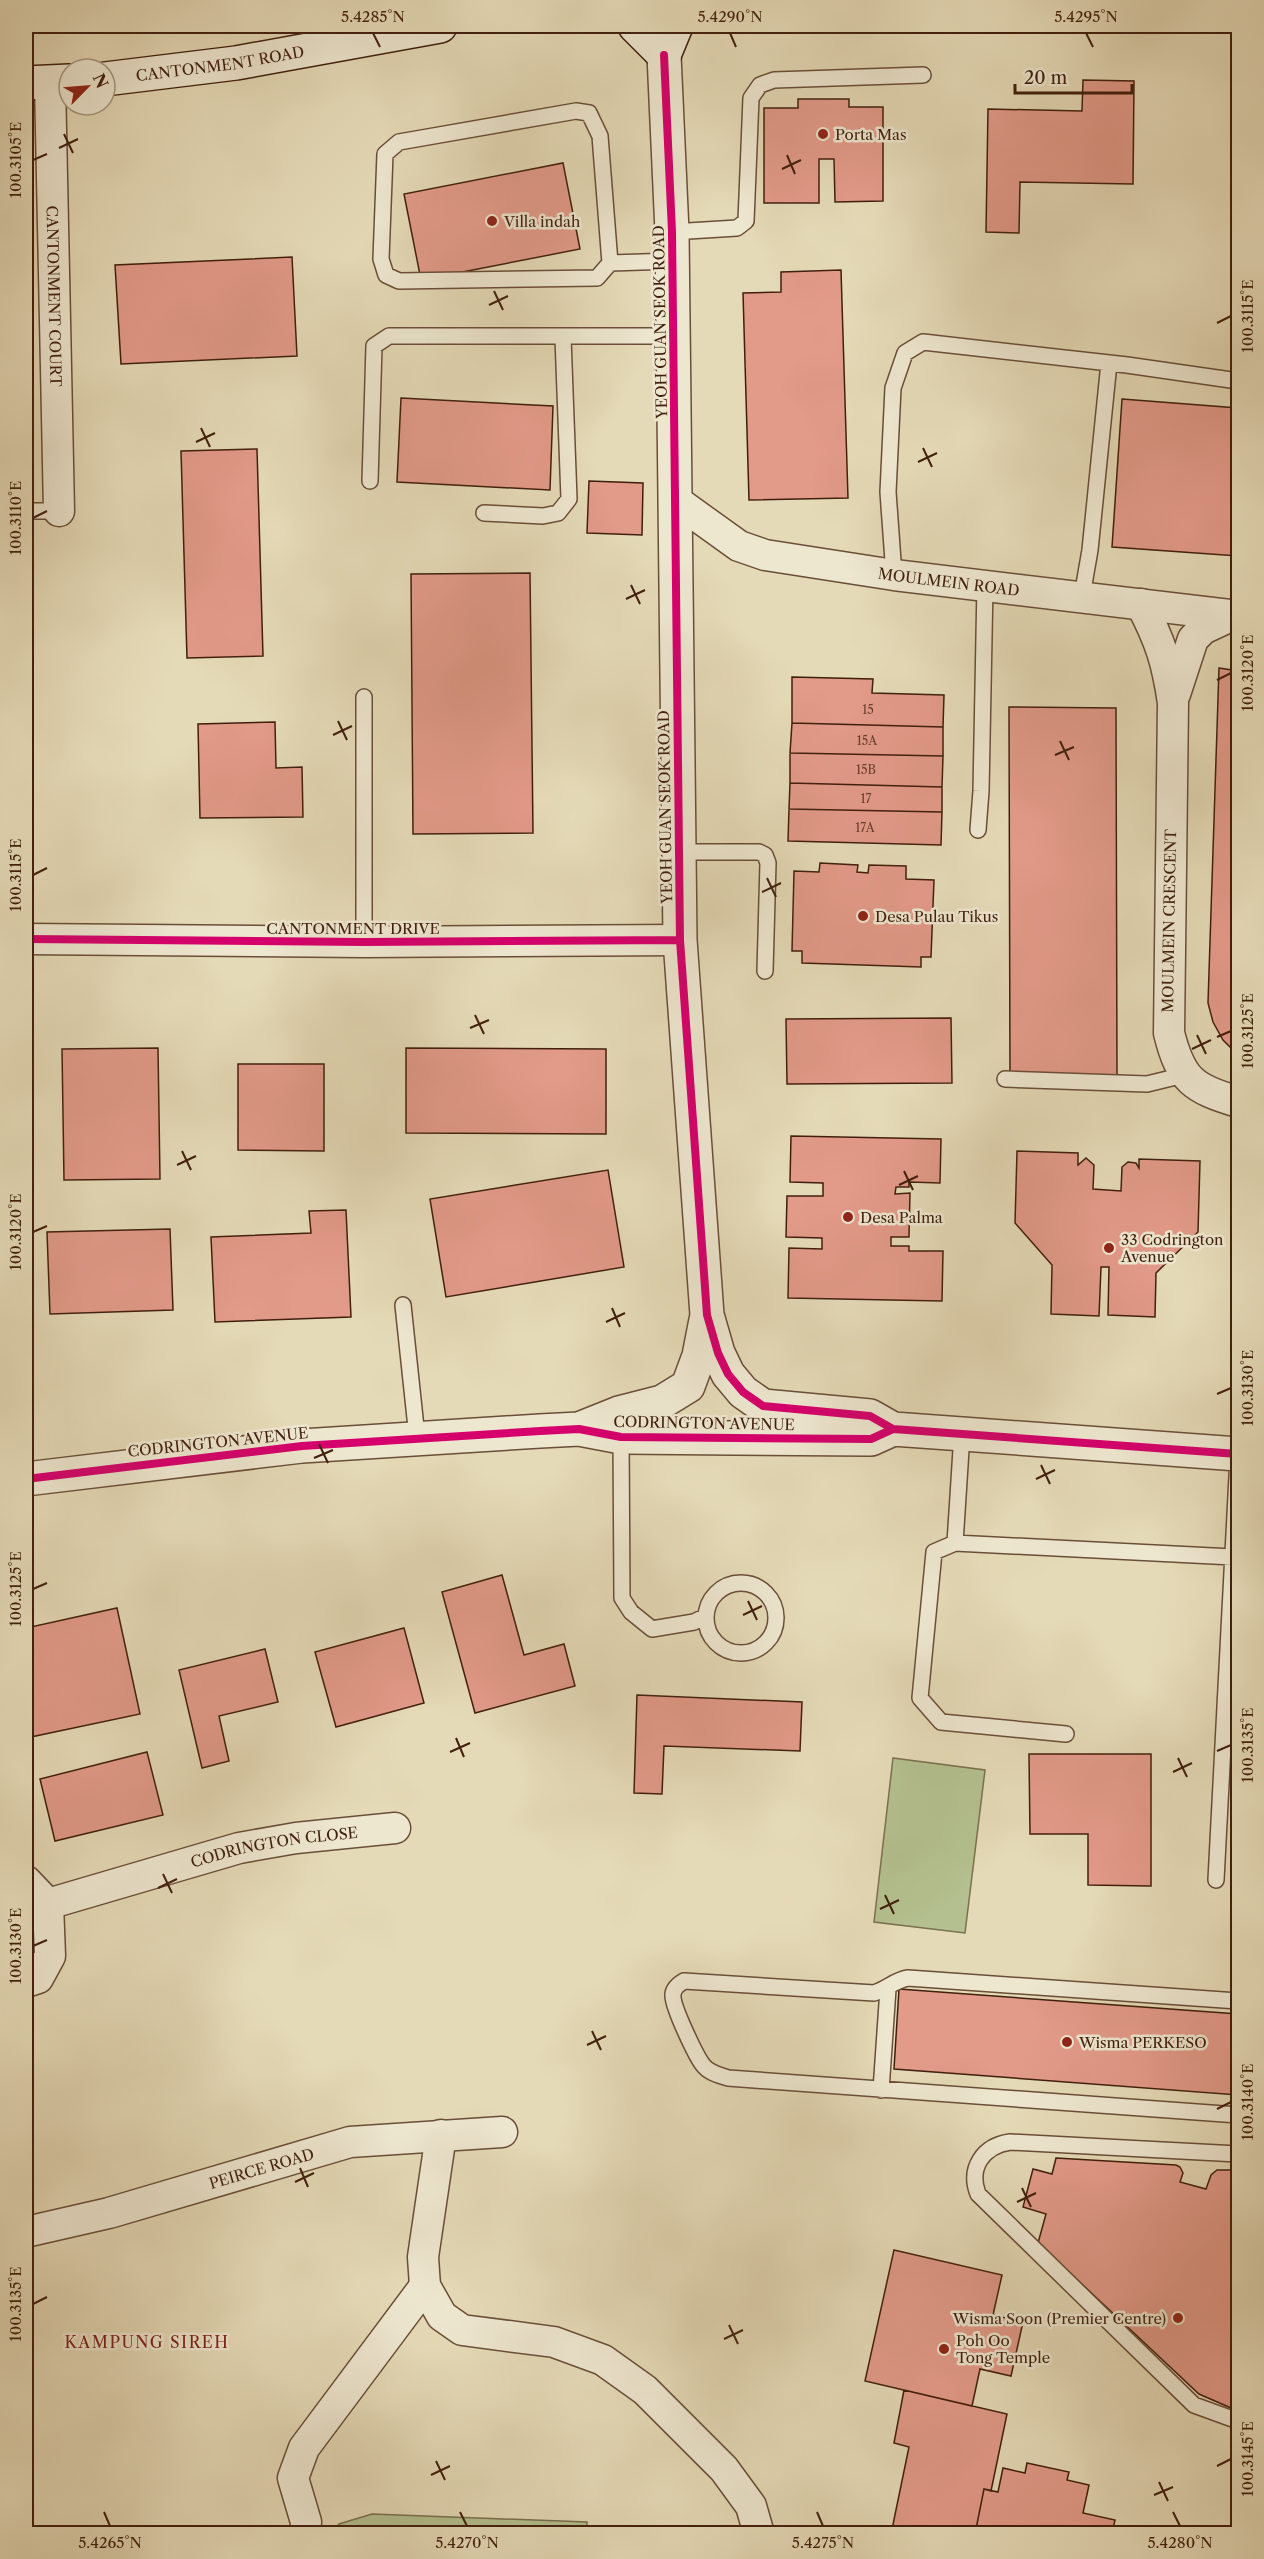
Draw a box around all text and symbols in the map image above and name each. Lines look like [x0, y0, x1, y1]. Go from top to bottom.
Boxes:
text: 5.4285°N [341, 7, 405, 26]
text: 5.4290°N [697, 7, 763, 26]
text: 5.4295°N [1054, 7, 1118, 26]
street label: CANTONMENT ROAD [135, 41, 306, 85]
north arrow [57, 57, 117, 117]
scale bar [1015, 57, 1132, 95]
text: 20 m [1024, 67, 1068, 89]
text: N [89, 70, 113, 91]
text: 100.3105°E [6, 122, 25, 198]
place label: Porta Mas [835, 125, 907, 144]
marker: Porta Mas [816, 127, 830, 141]
street label: CANTONMENT COURT [43, 205, 66, 388]
place label: Villa indah [503, 212, 581, 231]
marker: Villa indah [485, 214, 499, 228]
street label: YEOH GUAN SEOK ROAD [649, 225, 671, 420]
text: 100.3115°E [1238, 279, 1257, 353]
text: 100.3110°E [6, 481, 25, 555]
street label: MOULMEIN ROAD [877, 563, 1021, 599]
text: 100.3120°E [1238, 634, 1257, 712]
house number: 15 [862, 702, 874, 717]
street label: YEOH GUAN SEOK ROAD [654, 710, 676, 905]
house number: 15A [857, 733, 878, 748]
house number: 15B [856, 762, 876, 777]
house number: 17 [861, 791, 872, 806]
house number: 17A [855, 820, 876, 835]
street label: MOULMEIN CRESCENT [1158, 828, 1180, 1013]
text: 100.3115°E [6, 838, 25, 912]
place label: Desa Pulau Tikus [875, 907, 998, 926]
marker: Desa Pulau Tikus [856, 909, 870, 923]
street label: CANTONMENT DRIVE [266, 919, 440, 938]
text: 100.3125°E [1238, 993, 1257, 1069]
text: 100.3120°E [6, 1193, 25, 1271]
place label: Desa Palma [860, 1208, 943, 1227]
marker: Desa Palma [841, 1210, 855, 1224]
place label: 33 Codrington Avenue [1120, 1230, 1224, 1266]
marker: 33 Codrington Avenue [1102, 1241, 1116, 1255]
text: 100.3130°E [1238, 1350, 1257, 1426]
street label: CODRINGTON AVENUE [613, 1412, 795, 1434]
street label: CODRINGTON AVENUE [127, 1423, 309, 1461]
text: 100.3125°E [6, 1551, 25, 1627]
text: 100.3135°E [1238, 1707, 1257, 1783]
street label: CODRINGTON CLOSE [188, 1822, 359, 1871]
text: 100.3130°E [6, 1908, 25, 1984]
place label: Wisma PERKESO [1078, 2033, 1207, 2052]
marker: Wisma PERKESO [1060, 2035, 1074, 2049]
text: 100.3140°E [1238, 2063, 1257, 2141]
street label: PEIRCE ROAD [207, 2144, 316, 2193]
text: 100.3135°E [6, 2266, 25, 2342]
place label: Wisma Soon (Premier Centre) [952, 2309, 1166, 2328]
marker: Wisma Soon (Premier Centre) [1171, 2311, 1185, 2325]
place label: Poh Oo Tong Temple [956, 2331, 1050, 2367]
district label: KAMPUNG SIREH [64, 2332, 230, 2352]
marker: Poh Oo Tong Temple [937, 2342, 951, 2356]
text: 100.3145°E [1238, 2421, 1257, 2497]
text: 5.4265°N [78, 2533, 142, 2552]
text: 5.4270°N [435, 2533, 499, 2552]
text: 5.4275°N [792, 2533, 854, 2552]
text: 5.4280°N [1147, 2533, 1213, 2552]

